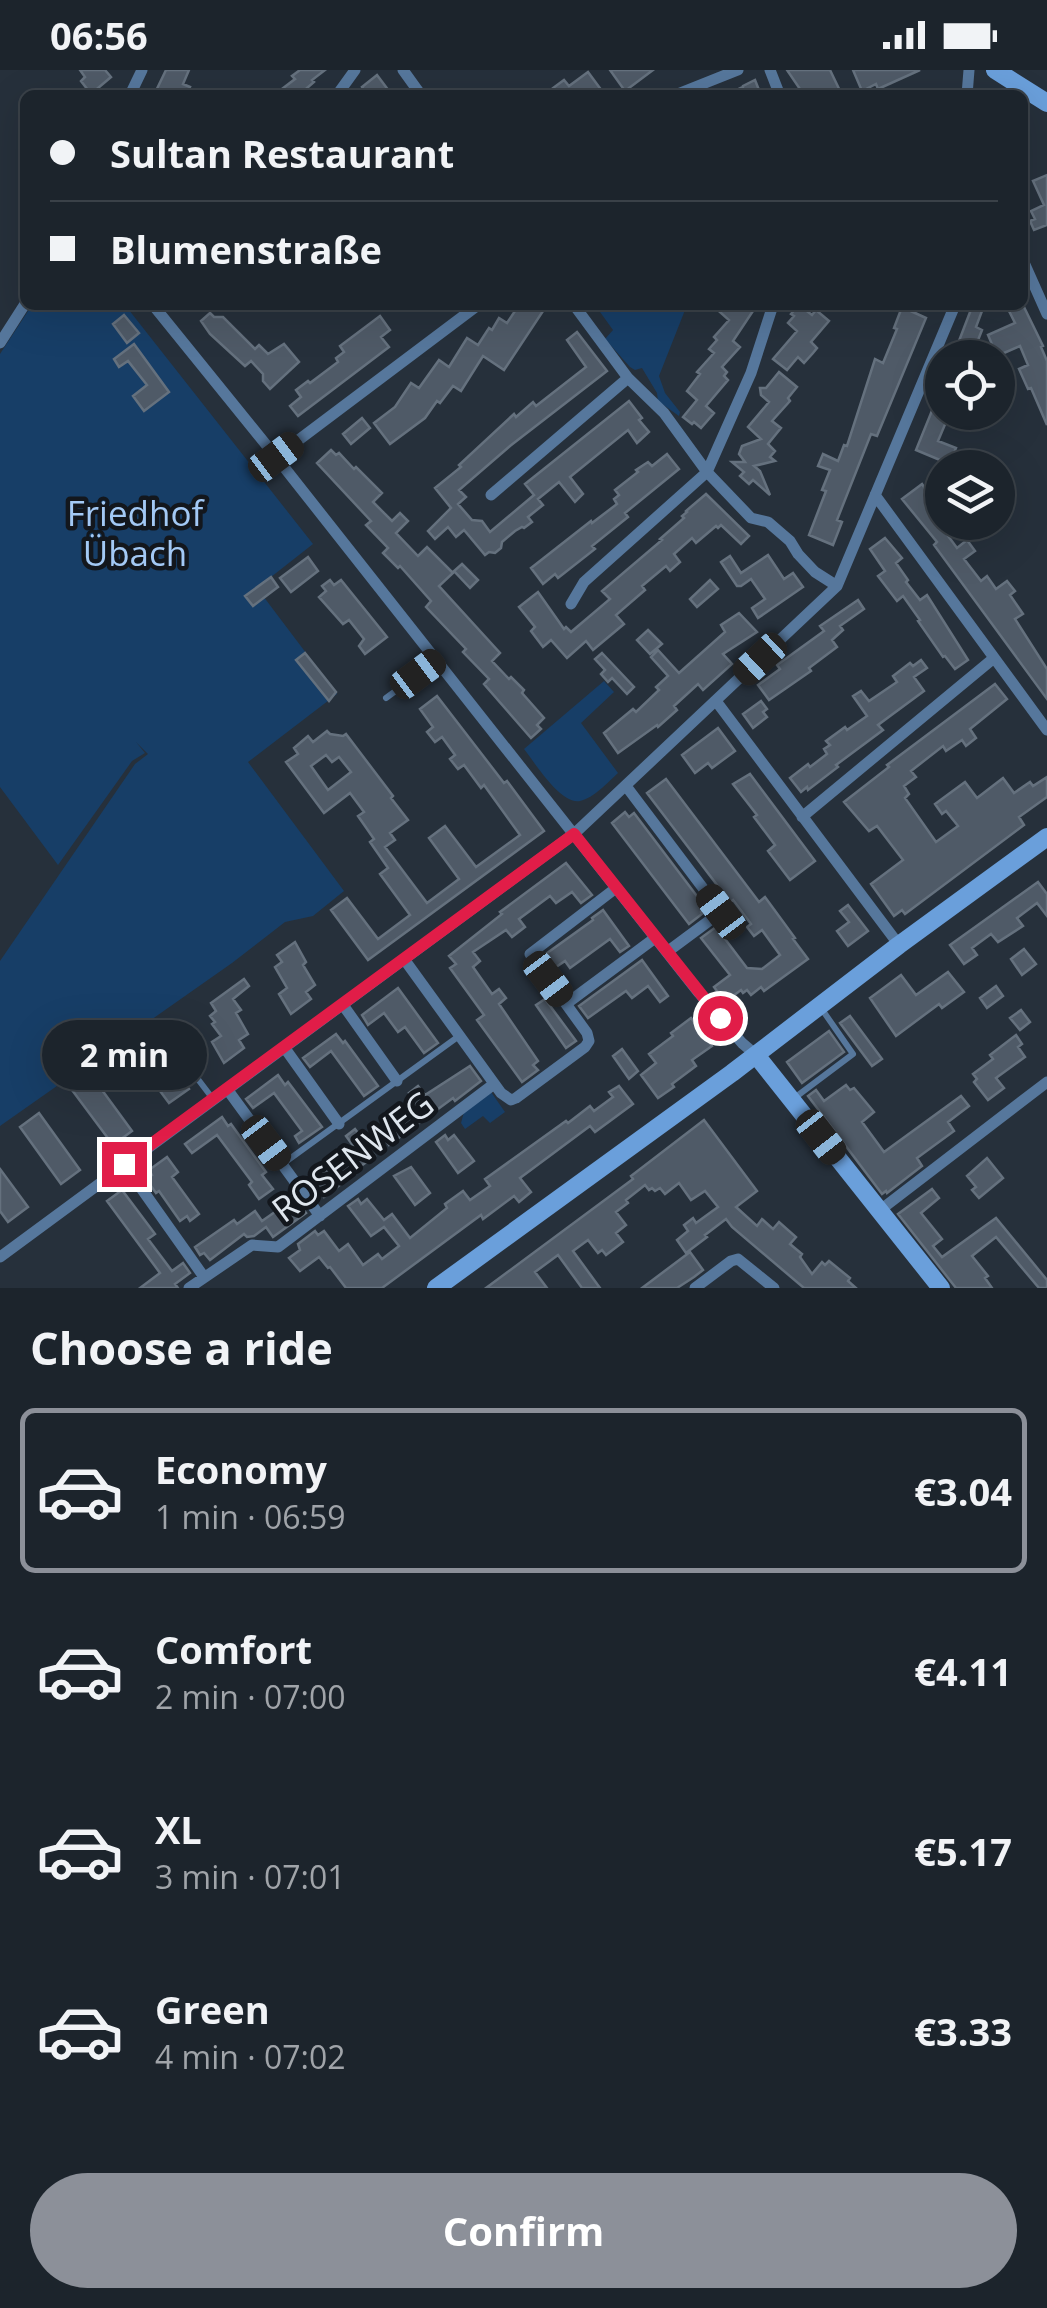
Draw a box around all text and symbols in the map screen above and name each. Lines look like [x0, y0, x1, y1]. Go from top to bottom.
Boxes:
text: 06:56 [50, 9, 148, 61]
text: Sultan Restaurant [110, 127, 454, 179]
text: Blumenstraße [110, 223, 382, 275]
map controls [925, 340, 1015, 540]
button: locate [925, 340, 1015, 430]
car [243, 427, 309, 487]
button: layers [925, 450, 1015, 540]
park label: Friedhof Übach [67, 489, 206, 576]
car [728, 628, 792, 690]
car [385, 644, 451, 704]
car [691, 879, 751, 945]
car [518, 946, 578, 1012]
route start [698, 996, 743, 1041]
callout: 2 min [42, 1019, 206, 1089]
text: 2 min [80, 1033, 169, 1076]
street label: ROSENWEG [262, 1080, 443, 1232]
car [791, 1104, 851, 1170]
car [236, 1110, 296, 1176]
route end [102, 1142, 147, 1187]
text: Choose a ride [30, 1317, 333, 1378]
text: Economy [155, 1443, 327, 1495]
icon: car [35, 1446, 125, 1536]
text: €3.04 [914, 1465, 1012, 1517]
text: 1 min · 06:59 [155, 1495, 346, 1538]
text: Comfort [155, 1623, 312, 1675]
icon: car [35, 1626, 125, 1716]
text: €4.11 [914, 1645, 1012, 1697]
text: 2 min · 07:00 [155, 1675, 346, 1718]
text: XL [155, 1803, 202, 1855]
icon: car [35, 1806, 125, 1896]
text: €5.17 [914, 1825, 1012, 1877]
text: 3 min · 07:01 [155, 1855, 346, 1898]
text: Green [155, 1983, 270, 2035]
icon: car [35, 1986, 125, 2076]
text: €3.33 [914, 2005, 1012, 2057]
text: 4 min · 07:02 [155, 2035, 346, 2078]
button: Confirm [30, 2173, 1017, 2288]

